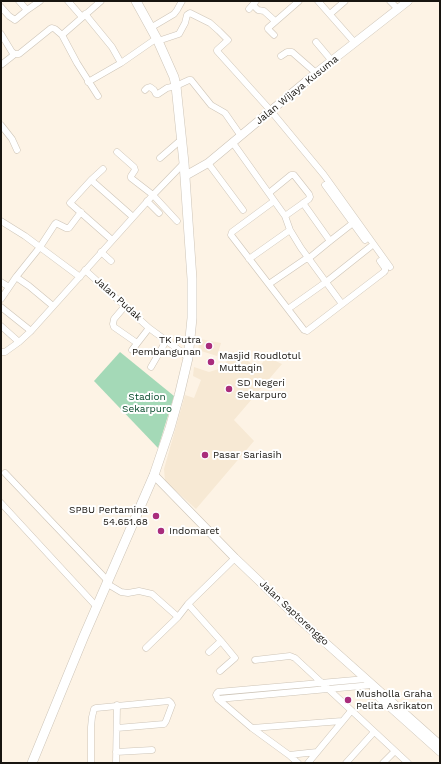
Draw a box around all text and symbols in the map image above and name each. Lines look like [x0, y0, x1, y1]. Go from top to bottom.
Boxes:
street label: Jalan Wijaya Kusuma [253, 53, 341, 127]
street label: Jalan Pudak [92, 275, 144, 323]
place label: TK Putra Pembangunan [132, 334, 201, 358]
marker: TK Putra Pembangunan [204, 341, 214, 351]
place label: Masjid Roudlotul Muttaqin [219, 350, 301, 374]
marker: Masjid Roudlotul Muttaqin [206, 357, 216, 367]
place label: SD Negeri Sekarpuro [237, 377, 287, 400]
marker: SD Negeri Sekarpuro [224, 384, 234, 394]
park label: Stadion Sekarpuro [122, 391, 172, 414]
place label: Pasar Sariasih [213, 449, 282, 461]
marker: Pasar Sariasih [200, 450, 210, 460]
place label: SPBU Pertamina 54.651.68 [69, 504, 148, 528]
marker: SPBU Pertamina 54.651.68 [151, 511, 161, 521]
place label: Indomaret [169, 525, 219, 537]
marker: Indomaret [156, 526, 166, 536]
street label: Jalan Saptorenggo [257, 578, 331, 648]
place label: Musholla Graha Pelita Asrikaton [356, 688, 433, 712]
marker: Musholla Graha Pelita Asrikaton [343, 695, 353, 705]

